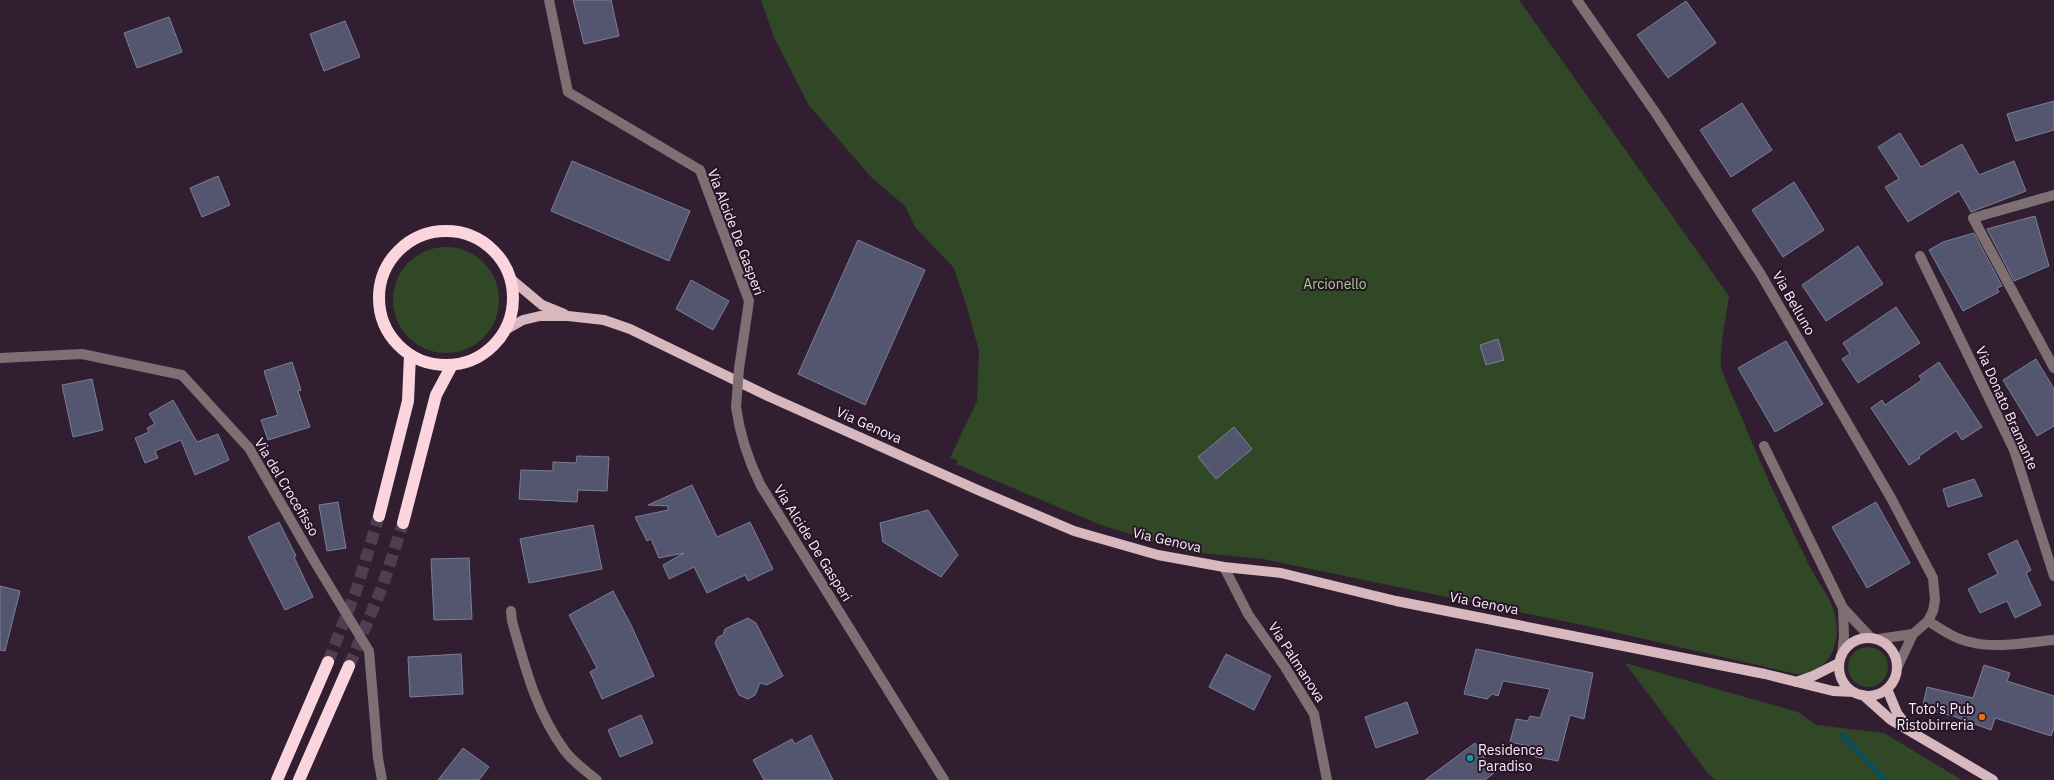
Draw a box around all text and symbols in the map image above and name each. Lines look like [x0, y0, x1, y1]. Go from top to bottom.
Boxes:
street label: Via Alcide De Gasperi [704, 166, 768, 298]
street label: Via Belluno [1768, 268, 1820, 338]
park label: Arcionello [1303, 275, 1367, 293]
street label: Via Donato Bramante [1972, 343, 2042, 473]
street label: Via Genova [833, 403, 905, 448]
street label: Via del Crocefisso [251, 435, 323, 539]
street label: Via Alcide De Gasperi [770, 481, 856, 605]
street label: Via Genova [1131, 523, 1204, 557]
street label: Via Genova [1448, 587, 1521, 619]
street label: Via Palmanova [1264, 618, 1330, 706]
place label: Toto's Pub Ristobirreria [1896, 700, 1975, 734]
marker: Toto's Pub Ristobirreria [1977, 712, 1987, 722]
place label: Residence Paradiso [1478, 741, 1543, 775]
marker: Residence Paradiso [1465, 753, 1475, 763]

